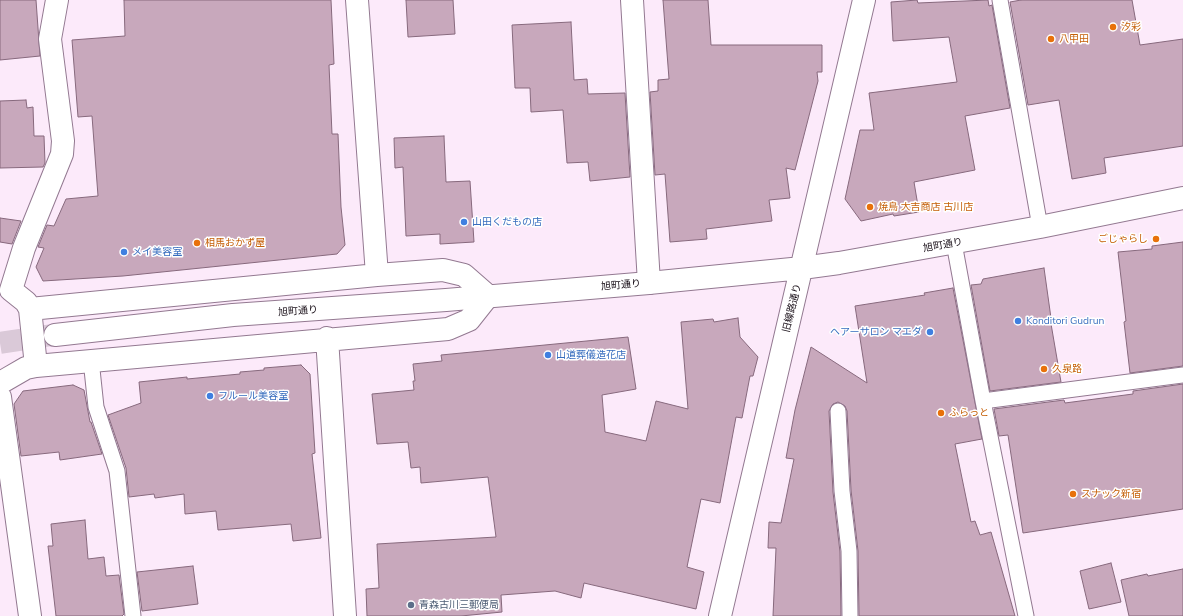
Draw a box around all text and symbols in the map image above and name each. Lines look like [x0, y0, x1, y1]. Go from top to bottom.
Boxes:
place label: 汐彩 [1121, 21, 1141, 33]
marker: 汐彩 [1108, 22, 1118, 32]
place label: 八甲田 [1059, 33, 1089, 45]
marker: 八甲田 [1046, 34, 1056, 44]
place label: 焼鳥 大吉商店 古川店 [878, 201, 973, 213]
marker: 焼鳥 大吉商店 古川店 [865, 202, 875, 212]
place label: 山田くだもの店 [472, 216, 542, 228]
marker: 山田くだもの店 [459, 217, 469, 227]
place label: ごじゃらし [1098, 233, 1148, 245]
marker: ごじゃらし [1151, 234, 1161, 244]
street label: 旭町通り [922, 236, 964, 254]
place label: 相馬おかず屋 [205, 237, 265, 249]
marker: 相馬おかず屋 [192, 238, 202, 248]
place label: メイ美容室 [132, 246, 182, 258]
marker: メイ美容室 [119, 247, 129, 257]
street label: 旭町通り [601, 277, 641, 293]
street label: 旧線路通り [780, 282, 804, 334]
street label: 旭町通り [278, 304, 318, 318]
place label: Konditori Gudrun [1026, 315, 1104, 327]
marker: Konditori Gudrun [1013, 316, 1023, 326]
place label: ヘアーサロン マエダ [830, 326, 922, 338]
marker: ヘアーサロン マエダ [925, 327, 935, 337]
place label: 山道葬儀造花店 [556, 349, 626, 361]
marker: 山道葬儀造花店 [543, 350, 553, 360]
place label: 久泉路 [1052, 363, 1082, 375]
marker: 久泉路 [1039, 364, 1049, 374]
place label: フルール美容室 [218, 390, 288, 402]
marker: フルール美容室 [205, 391, 215, 401]
place label: ふらっと [949, 407, 989, 419]
marker: ふらっと [936, 408, 946, 418]
place label: スナック新宿 [1081, 488, 1141, 500]
marker: スナック新宿 [1068, 489, 1078, 499]
place label: 青森古川三郵便局 [419, 599, 499, 611]
marker: 青森古川三郵便局 [406, 600, 416, 610]

